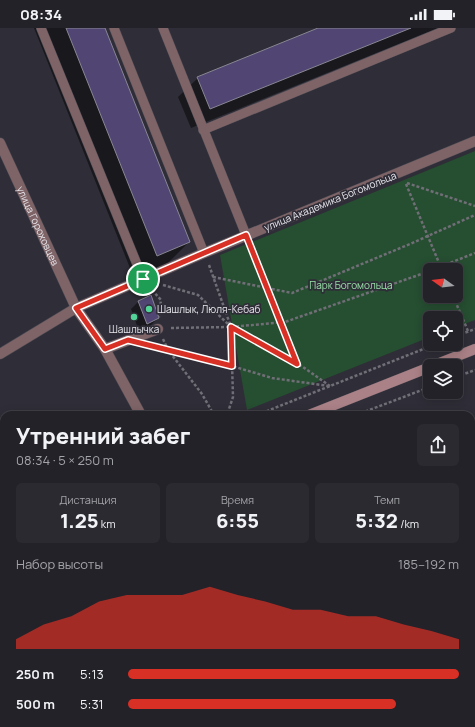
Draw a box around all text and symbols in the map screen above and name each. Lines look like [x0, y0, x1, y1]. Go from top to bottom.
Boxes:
text: 08:34 [20, 4, 62, 25]
street label: улица Академика Богомольца [262, 168, 398, 234]
street label: улица Гороховцев [14, 184, 63, 268]
pin [126, 262, 160, 296]
north arrow [423, 263, 463, 303]
map controls [423, 263, 463, 399]
icon: arrive [132, 268, 154, 290]
park label: Парк Богомольца [309, 278, 393, 292]
place label: Шашлык, Люля-Кебаб [157, 302, 261, 316]
marker: Шашлык, Люля-Кебаб [144, 304, 154, 314]
button: locate [423, 311, 463, 351]
marker: Шашлычка [129, 312, 139, 322]
place label: Шашлычка [109, 322, 159, 336]
button: layers [423, 359, 463, 399]
text: Утренний забег [16, 421, 190, 451]
button: share [417, 424, 459, 466]
text: 08:34 · 5 × 250 m [16, 451, 114, 469]
text: Дистанция [59, 492, 117, 507]
text: Время [221, 492, 254, 507]
text: Темп [374, 492, 400, 507]
text: 1.25 [60, 507, 99, 534]
text: 6:55 [216, 507, 259, 534]
text: 5:32 [355, 507, 398, 534]
text: km [99, 516, 116, 531]
text: /km [398, 516, 419, 531]
text: Набор высоты [16, 555, 103, 573]
text: 185–192 m [398, 555, 459, 573]
text: 250 m [16, 665, 54, 683]
text: 5:13 [80, 665, 104, 683]
text: 500 m [16, 695, 55, 713]
text: 5:31 [80, 695, 104, 713]

